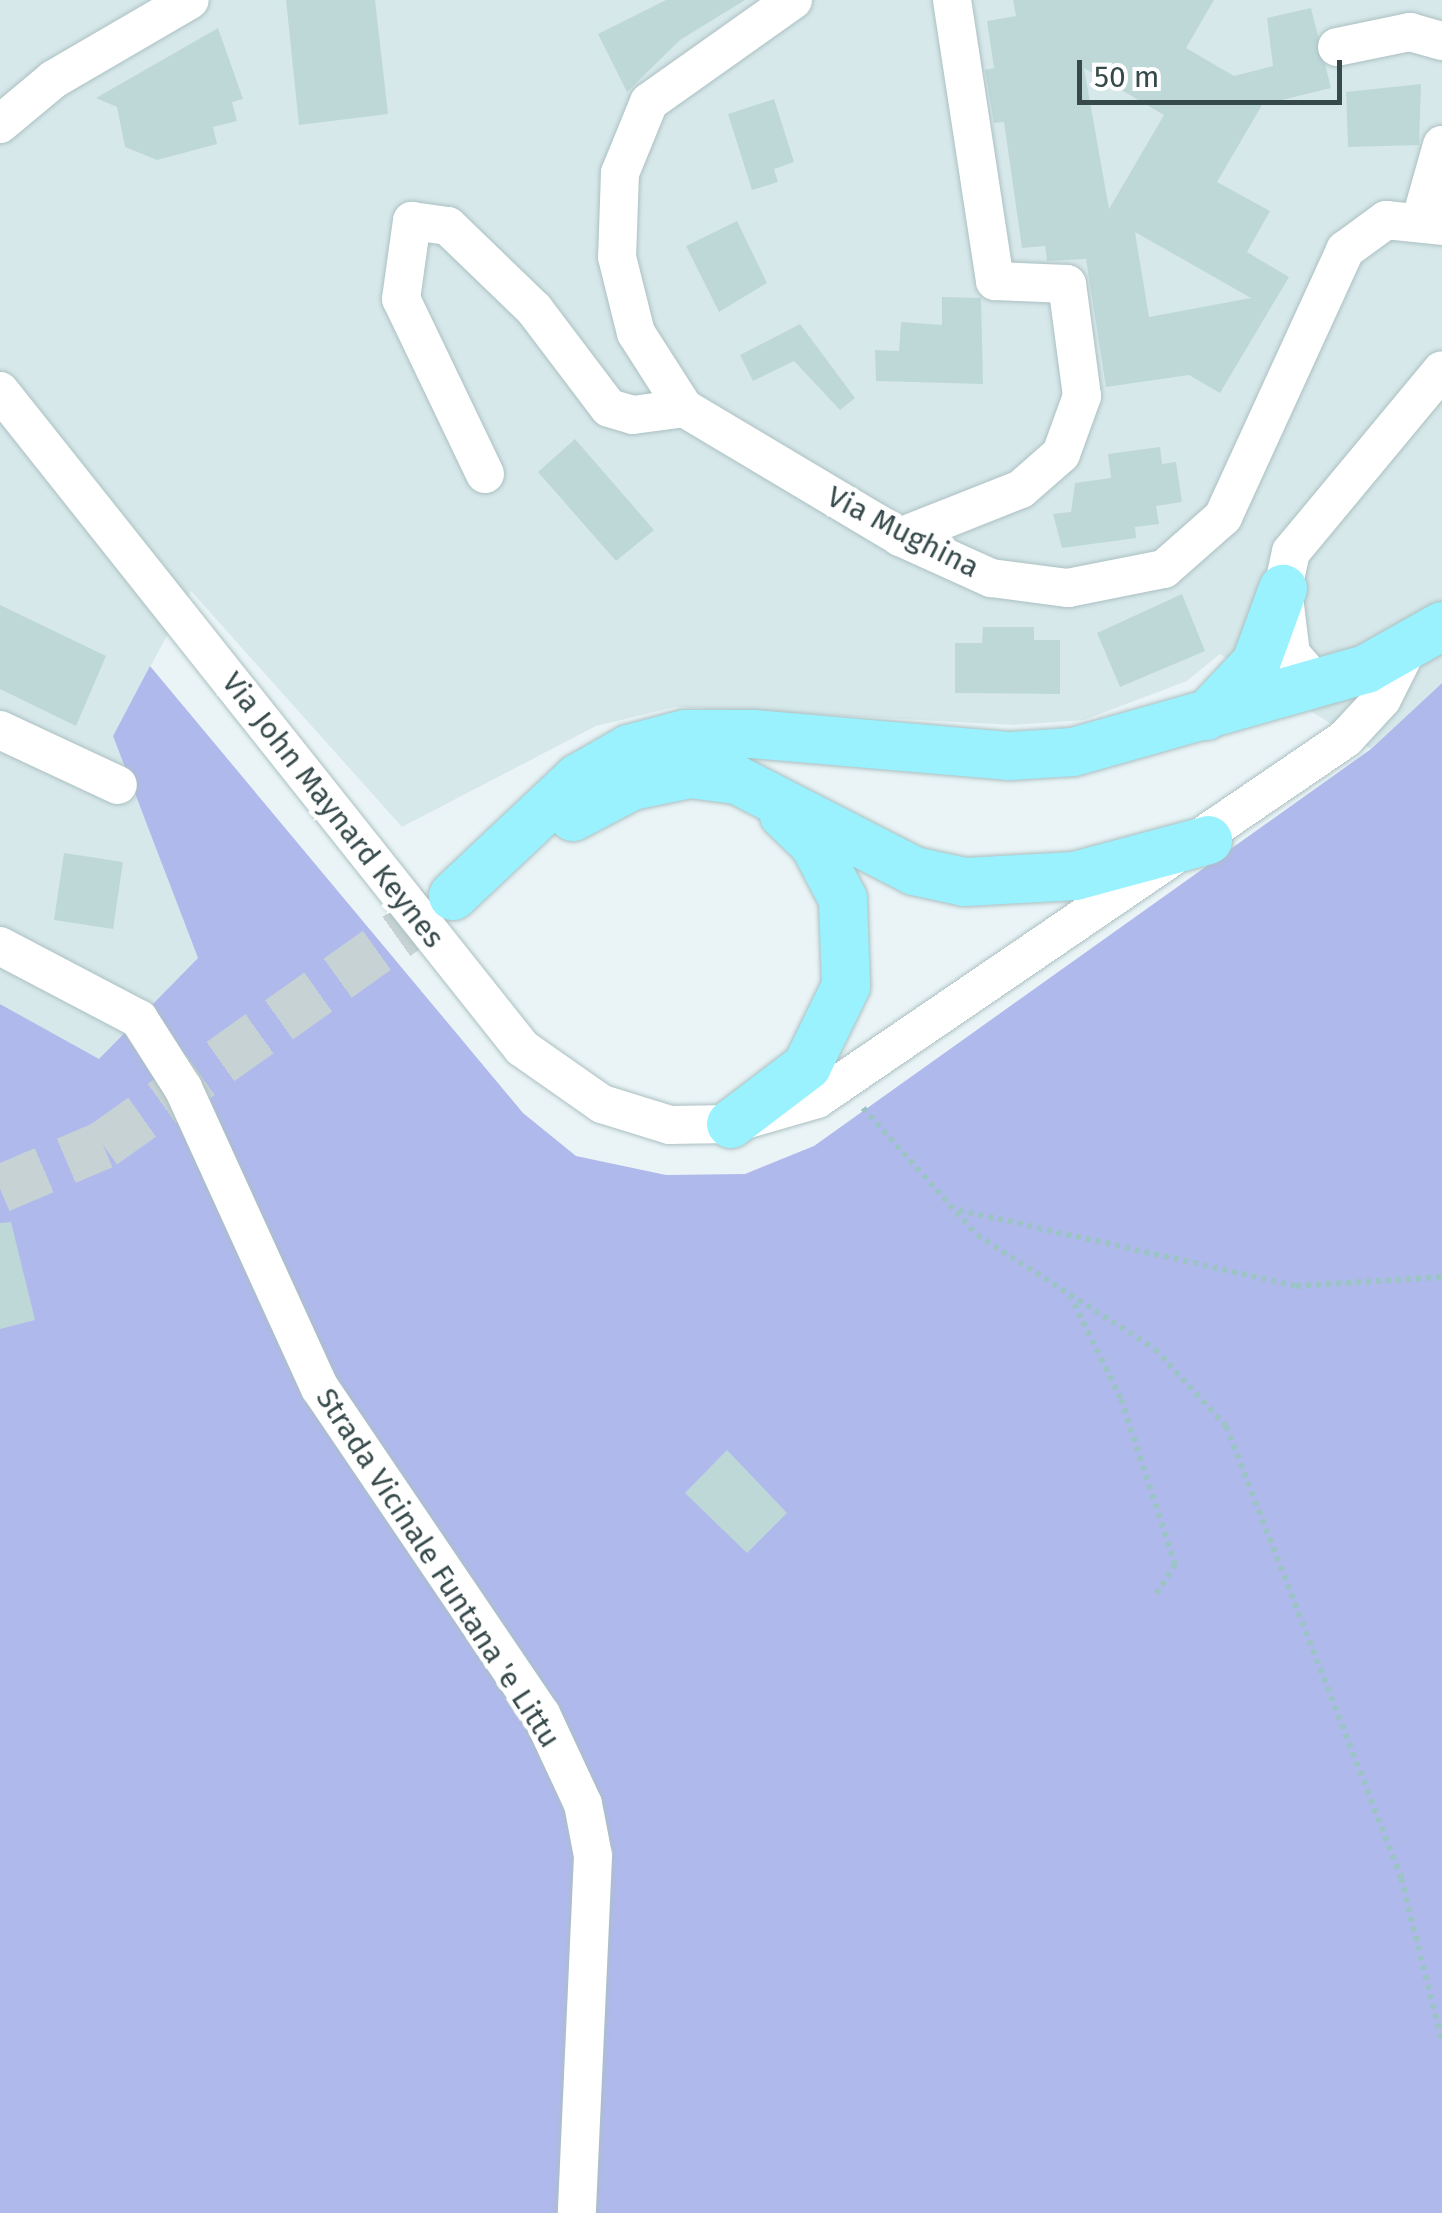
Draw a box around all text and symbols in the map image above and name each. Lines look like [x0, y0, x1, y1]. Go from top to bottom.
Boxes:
scale bar [1082, 40, 1347, 102]
text: 50 m [1094, 59, 1159, 95]
street label: Via Mughina [821, 478, 985, 586]
street label: Via John Maynard Keynes [214, 665, 452, 955]
street label: Strada Vicinale Funtana 'e Littu [308, 1382, 568, 1754]

